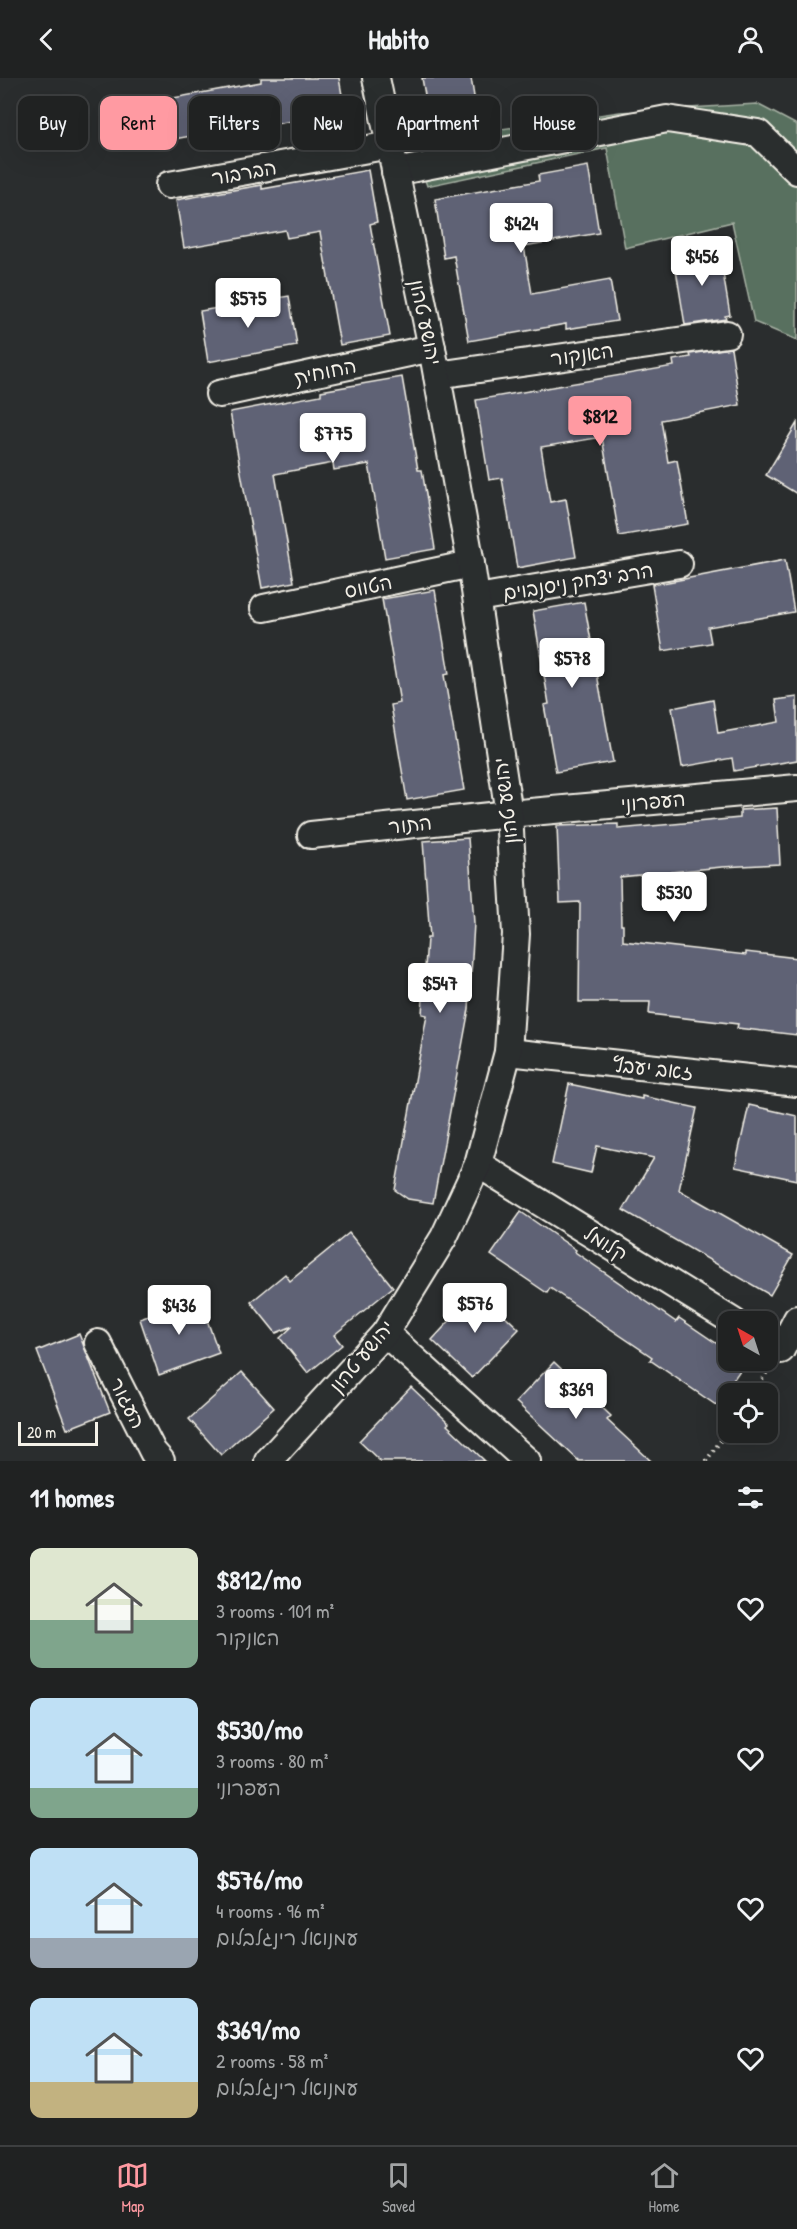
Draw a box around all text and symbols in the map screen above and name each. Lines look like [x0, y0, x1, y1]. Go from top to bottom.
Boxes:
text: Habito [368, 21, 429, 57]
icon: back [30, 23, 63, 56]
icon: person [734, 23, 767, 56]
chip: Buy [18, 96, 88, 150]
chip: Rent [100, 96, 177, 150]
chip: Filters [189, 96, 280, 150]
chip: New [292, 96, 364, 150]
chip: Apartment [376, 96, 500, 150]
chip: House [512, 96, 597, 150]
street label: הברבור [209, 153, 279, 191]
pin: $424 [485, 203, 557, 254]
text: $424 [504, 209, 538, 236]
pin: $456 [666, 236, 738, 287]
text: $456 [685, 242, 719, 269]
street label: יהושע טהון [404, 277, 448, 367]
pin: $575 [212, 278, 284, 329]
text: $575 [230, 284, 266, 311]
street label: האנקור [549, 336, 615, 372]
street label: החוחית [291, 351, 359, 391]
pin: $812 [564, 396, 636, 447]
text: $812 [582, 402, 618, 429]
pin: $775 [297, 413, 369, 464]
text: $775 [314, 419, 352, 446]
street label: הרב יצחק ניסנבוים [501, 556, 655, 606]
street label: הטווס [342, 568, 394, 604]
pin: $578 [536, 638, 608, 689]
text: $578 [553, 644, 591, 671]
street label: יהושע טהון [486, 756, 524, 846]
street label: העפרוני [620, 785, 686, 817]
street label: התור [387, 808, 433, 840]
pin: $530 [638, 872, 710, 923]
text: $530 [656, 878, 692, 905]
pin: $547 [404, 963, 476, 1014]
text: $547 [422, 969, 458, 996]
street label: זאב יעבץ [611, 1050, 695, 1086]
street label: קלומל [579, 1219, 633, 1267]
pin: $576 [439, 1283, 511, 1334]
pin: $436 [143, 1285, 215, 1336]
text: $576 [457, 1289, 493, 1316]
text: $436 [162, 1291, 196, 1318]
north arrow [718, 1311, 778, 1371]
map controls [718, 1311, 778, 1443]
street label: יהושע טהון [323, 1314, 399, 1398]
pin: $369 [540, 1369, 612, 1420]
street label: העגור [104, 1373, 152, 1433]
text: $369 [559, 1375, 593, 1402]
button: locate [718, 1383, 778, 1443]
scale bar [18, 1419, 98, 1446]
text: 20 m [27, 1421, 56, 1443]
text: 11 homes [30, 1480, 114, 1515]
icon: filters [734, 1481, 767, 1514]
text: $812/mo [216, 1562, 301, 1597]
icon: home [78, 1572, 150, 1644]
icon: heart [734, 1592, 767, 1625]
text: 3 rooms · 101 m² [216, 1597, 334, 1624]
text: האנקור [216, 1624, 279, 1651]
text: $530/mo [216, 1712, 303, 1747]
icon: home [78, 1722, 150, 1794]
icon: heart [734, 1742, 767, 1775]
text: 3 rooms · 80 m² [216, 1747, 328, 1774]
text: העפרוני [216, 1774, 281, 1801]
text: $576/mo [216, 1862, 303, 1897]
icon: home [78, 1872, 150, 1944]
icon: heart [734, 1892, 767, 1925]
text: 4 rooms · 96 m² [216, 1897, 325, 1924]
text: עמנואל רינגלבלום [216, 1924, 358, 1951]
text: $369/mo [216, 2012, 300, 2047]
icon: home [78, 2022, 150, 2094]
icon: heart [734, 2042, 767, 2075]
text: 2 rooms · 58 m² [216, 2047, 328, 2074]
text: עמנואל רינגלבלום [216, 2074, 358, 2101]
tab: Map [116, 2159, 149, 2217]
tab: Saved [382, 2159, 415, 2217]
tab: Home [648, 2159, 681, 2217]

